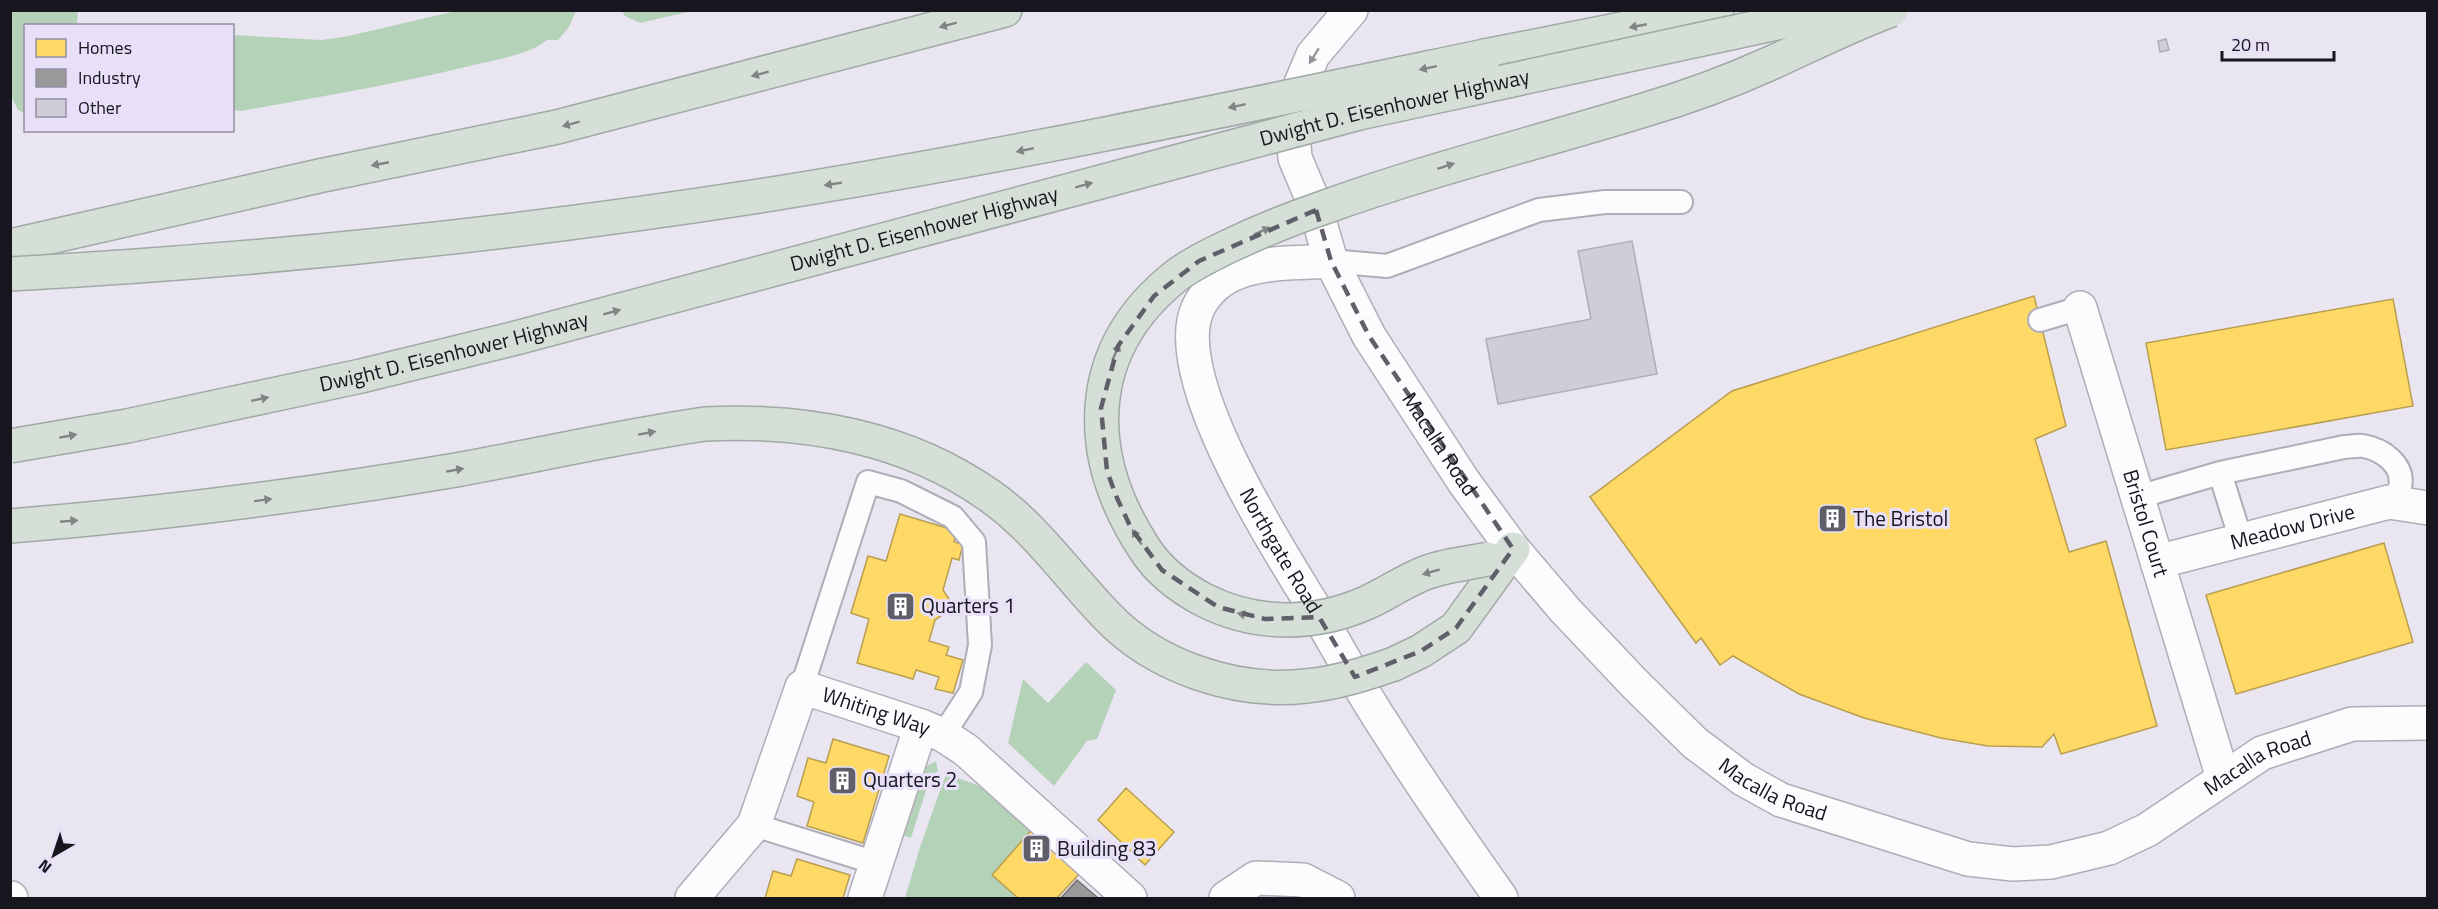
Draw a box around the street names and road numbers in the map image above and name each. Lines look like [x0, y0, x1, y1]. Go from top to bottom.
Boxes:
street label: Dwight D. Eisenhower Highway [1256, 60, 1532, 154]
street label: Dwight D. Eisenhower Highway [786, 177, 1062, 279]
street label: Dwight D. Eisenhower Highway [316, 302, 592, 399]
street label: Macalla Road [1395, 385, 1486, 502]
street label: Bristol Court [2115, 465, 2178, 581]
street label: Northgate Road [1232, 482, 1331, 619]
street label: Meadow Drive [2227, 495, 2358, 557]
street label: Whiting Way [818, 678, 936, 743]
street label: Macalla Road [2197, 721, 2315, 803]
street label: Macalla Road [1712, 749, 1831, 829]

